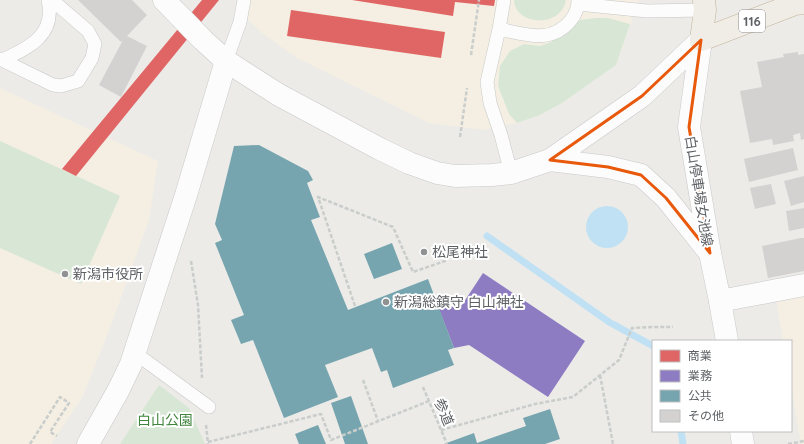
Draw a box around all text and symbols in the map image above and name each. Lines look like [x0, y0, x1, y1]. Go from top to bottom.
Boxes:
road number: 116 [739, 10, 765, 32]
street label: 白山停車場女池線 [681, 134, 717, 248]
place label: 松尾神社 [432, 243, 488, 261]
marker: 松尾神社 [419, 247, 429, 257]
place label: 新潟市役所 [73, 265, 143, 283]
marker: 新潟市役所 [60, 269, 70, 279]
place label: 新潟総鎮守 白山神社 [394, 293, 524, 311]
marker: 新潟総鎮守 白山神社 [381, 297, 391, 307]
legend [652, 340, 792, 432]
text: 商業 [688, 348, 712, 363]
text: 業務 [688, 368, 712, 383]
text: 公共 [688, 388, 712, 403]
street label: 参道 [430, 396, 458, 428]
text: その他 [688, 408, 724, 423]
park label: 白山公園 [137, 411, 193, 429]

